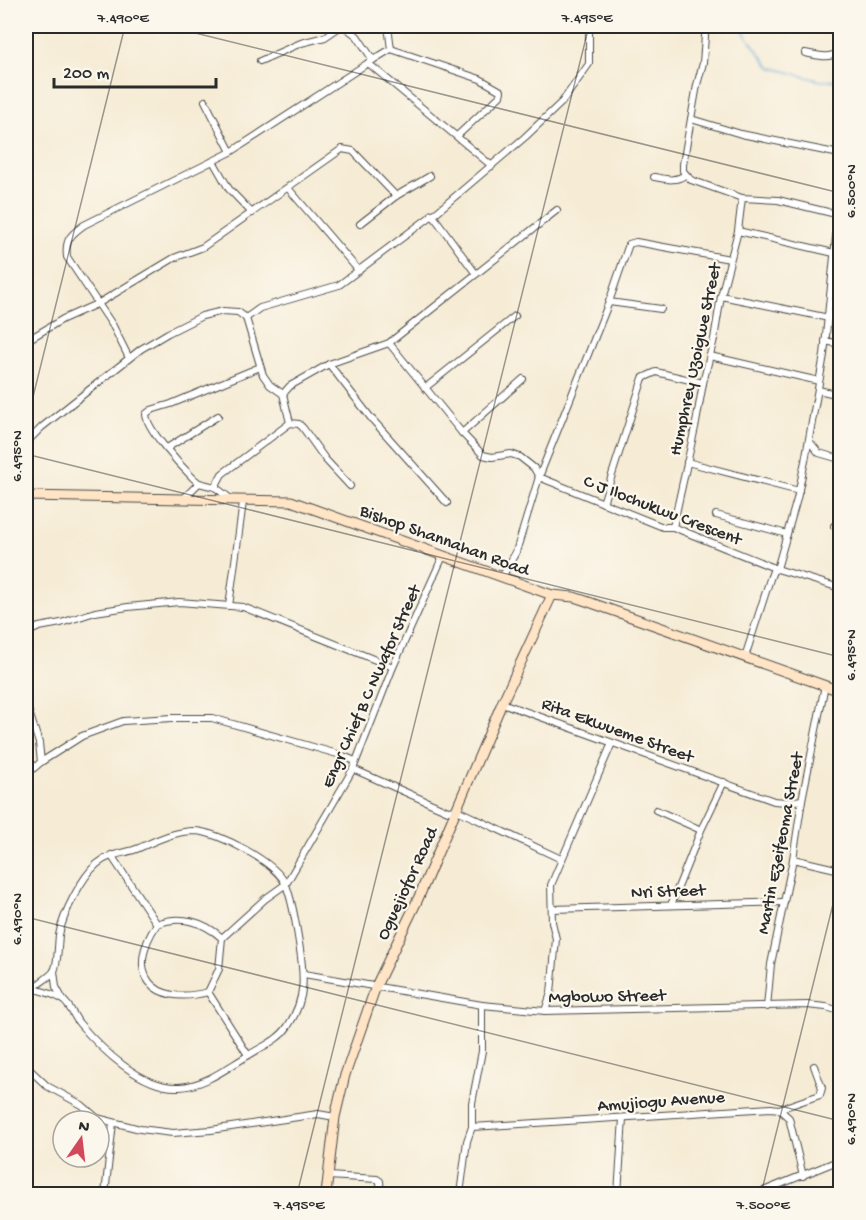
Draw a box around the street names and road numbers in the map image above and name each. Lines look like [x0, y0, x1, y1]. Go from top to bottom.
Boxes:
street label: Humphrey Uzoigwe Street [666, 260, 727, 458]
street label: C J Ilochukwu Crescent [580, 471, 746, 552]
street label: Bishop Shannahan Road [356, 501, 533, 582]
street label: Engr Chief B C Nwafor Street [318, 581, 427, 792]
street label: Rita Ekwueme Street [538, 694, 698, 769]
street label: Martin Ezeifeoma Street [754, 749, 810, 936]
street label: Oguejiofor Road [373, 823, 444, 944]
street label: Nri Street [631, 881, 707, 904]
street label: Mgbowo Street [548, 986, 667, 1009]
street label: Amujiogu Avenue [597, 1088, 726, 1117]

